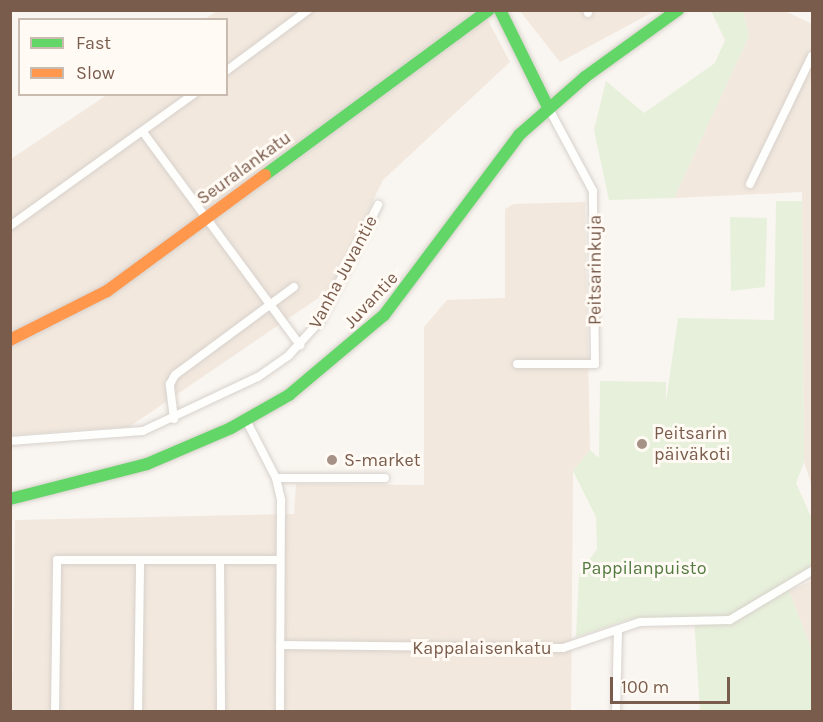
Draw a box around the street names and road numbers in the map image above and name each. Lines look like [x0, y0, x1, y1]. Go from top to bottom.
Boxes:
street label: Seuralankatu [193, 127, 295, 209]
street label: Vanha Juvantie [304, 212, 382, 332]
street label: Peitsarinkuja [584, 215, 606, 325]
street label: Juvantie [339, 267, 403, 333]
street label: Kappalaisenkatu [412, 637, 552, 659]

